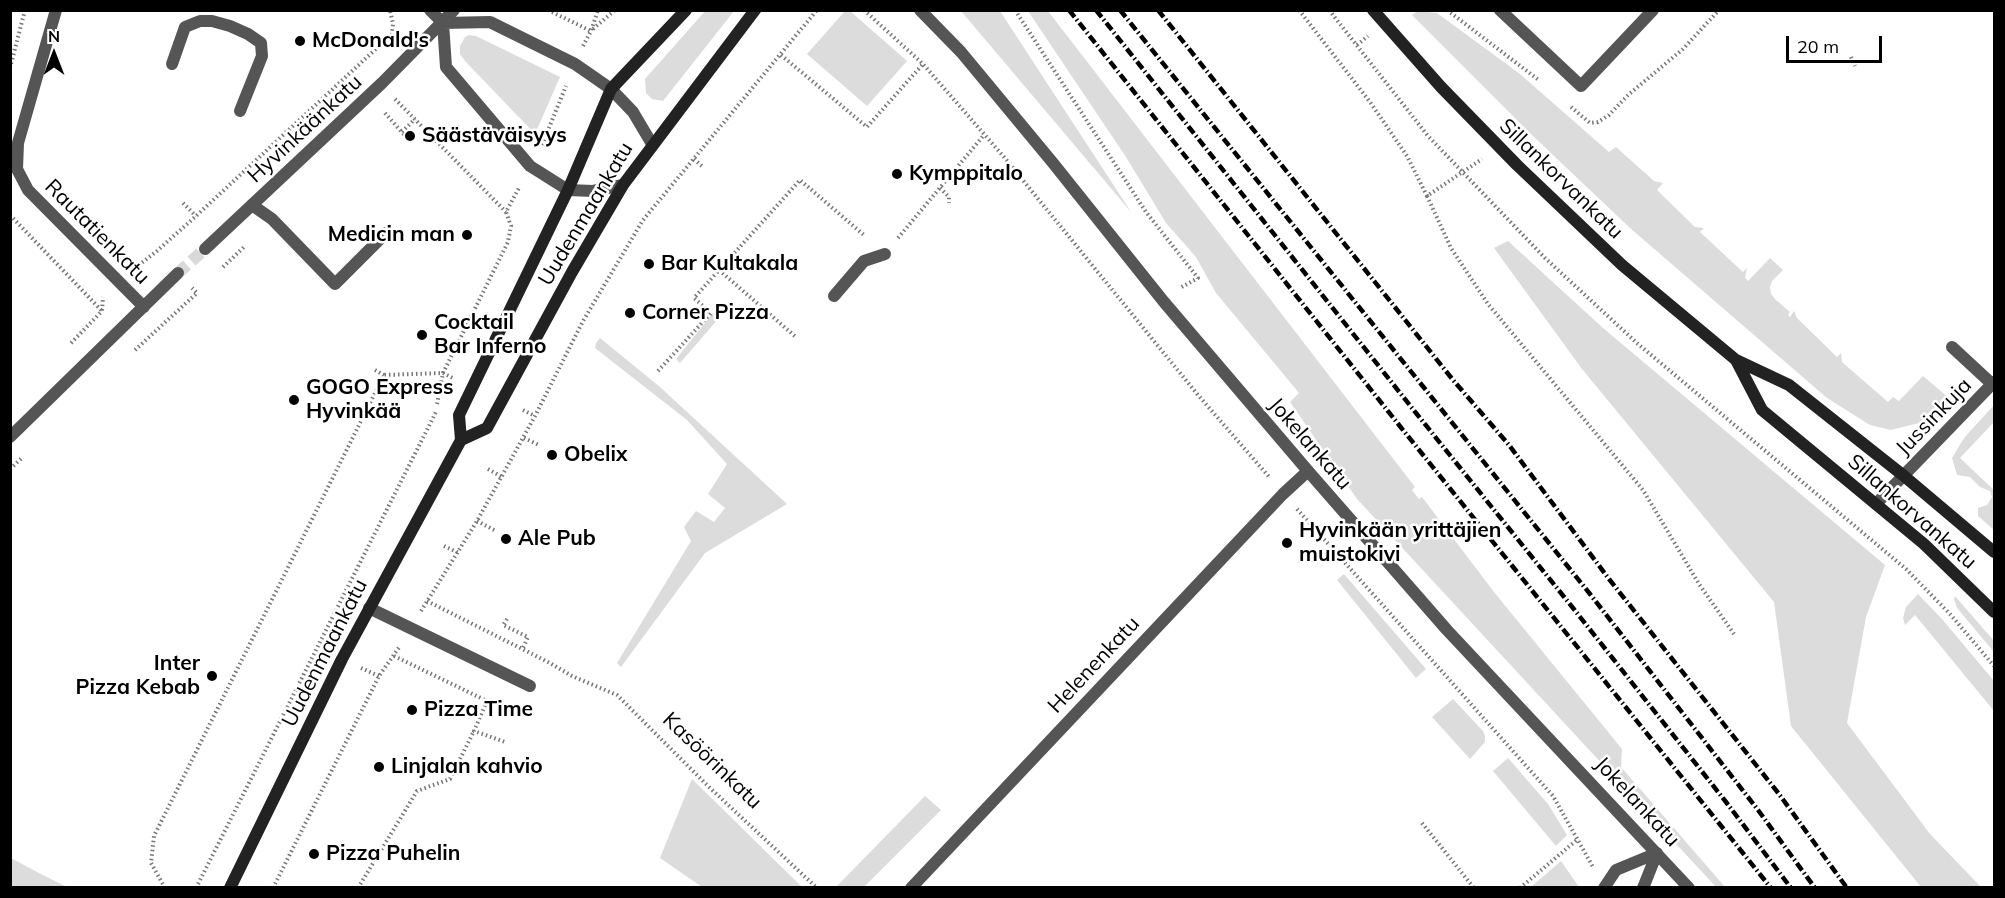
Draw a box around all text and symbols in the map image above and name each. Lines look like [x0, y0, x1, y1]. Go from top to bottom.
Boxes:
north arrow [24, 24, 84, 84]
scale bar [1789, 24, 1885, 62]
text: N [48, 26, 60, 46]
place label: McDonald's [312, 28, 429, 54]
marker: McDonald's [293, 34, 307, 48]
text: 20 m [1797, 35, 1839, 58]
street label: Hyvinkäänkatu [243, 70, 367, 188]
street label: Sillankorvankatu [1494, 114, 1628, 244]
place label: Säästäväisyys [422, 123, 567, 149]
marker: Säästäväisyys [403, 129, 417, 143]
street label: Uudenmaankatu [533, 138, 639, 290]
place label: Kymppitalo [909, 161, 1023, 187]
marker: Kymppitalo [890, 167, 904, 181]
street label: Rautatienkatu [39, 174, 155, 290]
place label: Medicin man [328, 222, 455, 248]
marker: Medicin man [460, 228, 474, 242]
place label: Bar Kultakala [661, 251, 798, 277]
marker: Bar Kultakala [642, 257, 656, 271]
place label: Corner Pizza [642, 300, 769, 326]
marker: Corner Pizza [623, 306, 637, 320]
place label: Cocktail Bar Inferno [434, 310, 546, 360]
marker: Cocktail Bar Inferno [415, 328, 429, 342]
street label: Jussinkuja [1891, 373, 1977, 461]
place label: GOGO Express Hyvinkää [306, 375, 454, 425]
marker: GOGO Express Hyvinkää [287, 393, 301, 407]
street label: Jokelankatu [1263, 393, 1357, 495]
place label: Obelix [564, 442, 628, 468]
marker: Obelix [545, 448, 559, 462]
street label: Sillankorvankatu [1842, 449, 1982, 575]
place label: Hyvinkään yrittäjien muistokivi [1299, 518, 1501, 568]
place label: Ale Pub [518, 526, 596, 552]
marker: Ale Pub [499, 532, 513, 546]
marker: Hyvinkään yrittäjien muistokivi [1280, 536, 1294, 550]
street label: Uudenmaankatu [277, 575, 373, 731]
street label: Helenenkatu [1043, 612, 1145, 718]
place label: Inter Pizza Kebab [75, 651, 200, 701]
marker: Inter Pizza Kebab [205, 669, 219, 683]
place label: Pizza Time [424, 697, 533, 723]
marker: Pizza Time [405, 703, 419, 717]
street label: Kasöörinkatu [657, 707, 767, 815]
street label: Jokelankatu [1589, 752, 1685, 852]
place label: Linjalan kahvio [391, 754, 543, 780]
marker: Linjalan kahvio [372, 760, 386, 774]
place label: Pizza Puhelin [326, 841, 460, 867]
marker: Pizza Puhelin [307, 847, 321, 861]

